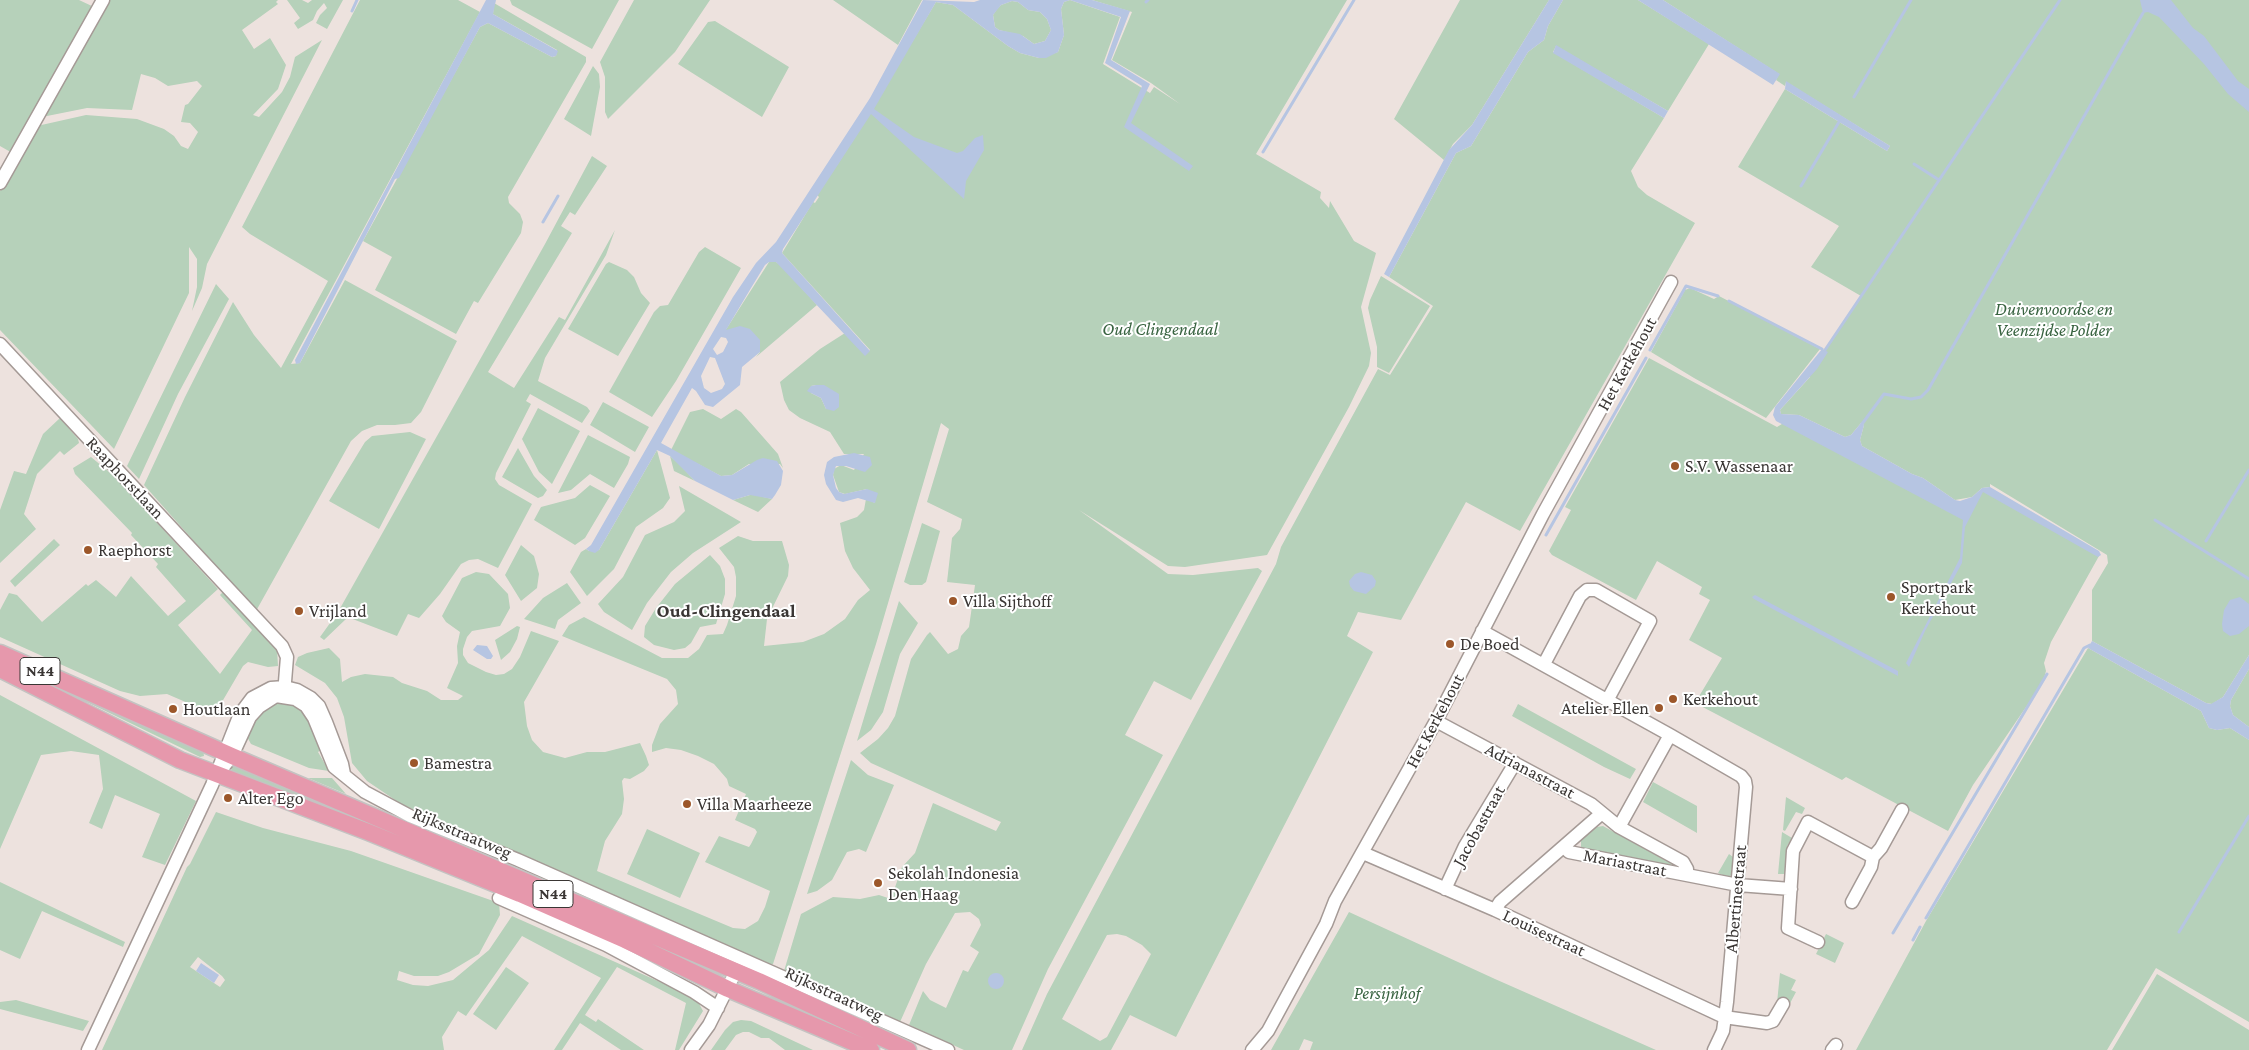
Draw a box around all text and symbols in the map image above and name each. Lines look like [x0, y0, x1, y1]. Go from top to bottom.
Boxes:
park label: Duivenvoordse en Veenzijdse Polder [1995, 298, 2113, 340]
street label: Het Kerkehout [1592, 313, 1662, 415]
park label: Oud Clingendaal [1102, 318, 1218, 340]
street label: Raaphorstlaan [81, 432, 169, 524]
place label: S.V. Wassenaar [1685, 455, 1793, 477]
marker: S.V. Wassenaar [1669, 460, 1681, 472]
place label: Raephorst [98, 539, 171, 561]
marker: Raephorst [82, 544, 94, 556]
place label: Sportpark Kerkehout [1901, 576, 1976, 618]
place label: Villa Sijthoff [963, 590, 1052, 612]
marker: Sportpark Kerkehout [1885, 591, 1897, 603]
marker: Villa Sijthoff [947, 595, 959, 607]
place label: Vrijland [309, 600, 367, 622]
district label: Oud-Clingendaal [657, 600, 795, 622]
marker: Vrijland [293, 605, 305, 617]
place label: De Boed [1460, 633, 1519, 655]
marker: De Boed [1444, 638, 1456, 650]
road number: N44 [20, 658, 60, 684]
street label: Het Kerkehout [1401, 670, 1469, 772]
place label: Kerkehout [1683, 688, 1758, 710]
marker: Kerkehout [1667, 693, 1679, 705]
place label: Atelier Ellen [1561, 697, 1649, 719]
place label: Houtlaan [183, 698, 250, 720]
marker: Atelier Ellen [1653, 702, 1665, 714]
marker: Houtlaan [167, 703, 179, 715]
street label: Adrianastraat [1481, 738, 1579, 804]
place label: Bamestra [424, 752, 492, 774]
marker: Bamestra [408, 757, 420, 769]
street label: Jacobastraat [1448, 782, 1510, 870]
place label: Alter Ego [238, 787, 304, 809]
marker: Alter Ego [222, 792, 234, 804]
place label: Villa Maarheeze [697, 793, 812, 815]
marker: Villa Maarheeze [681, 798, 693, 810]
street label: Rijksstraatweg [409, 802, 515, 864]
street label: Mariastraat [1582, 844, 1668, 882]
street label: Albertinestraat [1721, 844, 1751, 954]
place label: Sekolah Indonesia Den Haag [888, 862, 1019, 904]
marker: Sekolah Indonesia Den Haag [872, 877, 884, 889]
road number: N44 [533, 881, 573, 908]
street label: Louisestraat [1499, 904, 1589, 962]
street label: Rijksstraatweg [781, 962, 887, 1026]
park label: Persijnhof [1354, 982, 1420, 1004]

